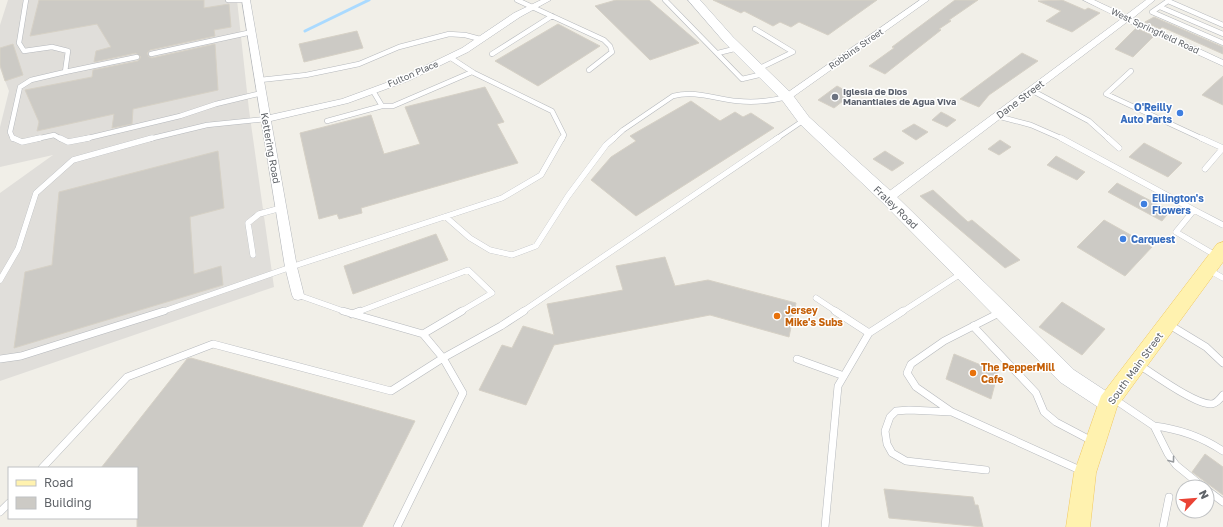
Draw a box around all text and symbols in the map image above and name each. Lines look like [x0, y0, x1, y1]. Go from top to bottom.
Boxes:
street label: West Springfield Road [1109, 5, 1201, 56]
street label: Robbins Street [826, 25, 885, 71]
street label: Fulton Place [386, 58, 440, 89]
street label: Dane Street [994, 77, 1046, 121]
place label: Iglesia de Dios Manantiales de Agua Viva [843, 86, 956, 107]
marker: Iglesia de Dios Manantiales de Agua Viva [830, 92, 840, 102]
place label: O'Reilly Auto Parts [1121, 101, 1172, 125]
marker: O'Reilly Auto Parts [1175, 108, 1185, 118]
street label: Kettering Road [259, 111, 283, 185]
street label: Fraley Road [871, 183, 921, 231]
place label: Ellington's Flowers [1152, 192, 1204, 216]
marker: Ellington's Flowers [1139, 199, 1149, 209]
place label: Carquest [1131, 233, 1175, 245]
marker: Carquest [1118, 234, 1128, 244]
place label: Jersey Mike's Subs [785, 304, 843, 328]
marker: Jersey Mike's Subs [772, 311, 782, 321]
street label: South Main Street [1105, 330, 1165, 406]
place label: The PepperMill Cafe [981, 361, 1056, 385]
marker: The PepperMill Cafe [968, 368, 978, 378]
one-way arrow [1167, 456, 1174, 463]
legend [8, 467, 138, 519]
text: Road [44, 475, 73, 490]
north arrow [1175, 479, 1215, 519]
text: N [1197, 488, 1212, 501]
text: Building [44, 495, 92, 510]

